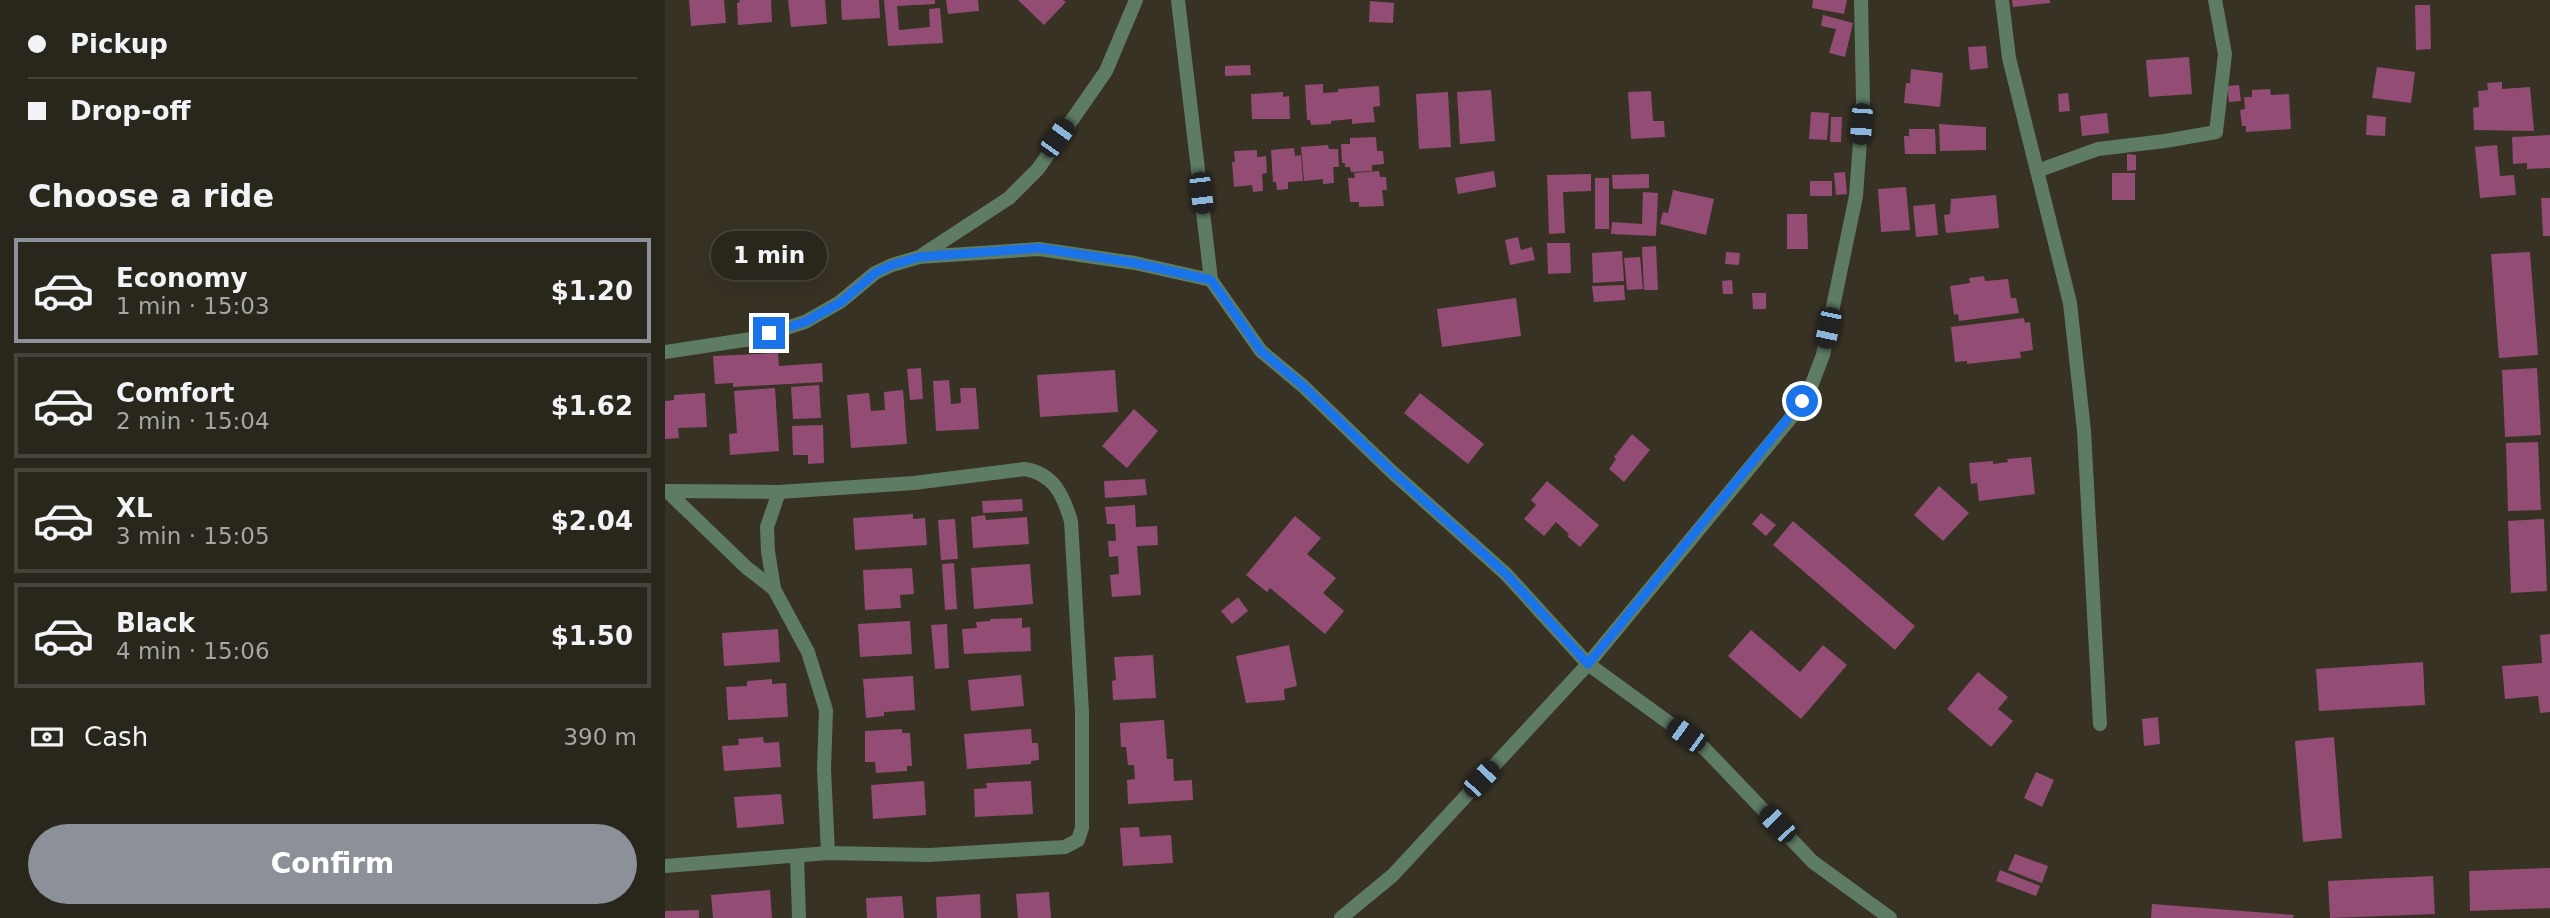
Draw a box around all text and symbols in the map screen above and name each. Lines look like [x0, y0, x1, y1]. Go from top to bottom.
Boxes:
text: Pickup [70, 29, 168, 59]
text: Drop-off [70, 96, 191, 126]
car [1850, 102, 1873, 146]
car [1037, 115, 1078, 161]
car [1189, 171, 1214, 215]
text: Choose a ride [28, 177, 274, 215]
callout: 1 min [711, 232, 827, 280]
text: 1 min [733, 242, 805, 268]
icon: car [32, 259, 95, 322]
text: Economy [116, 263, 247, 293]
text: $1.20 [551, 276, 633, 306]
text: 1 min · 15:03 [116, 293, 270, 319]
car [1814, 305, 1843, 351]
route end [753, 317, 785, 349]
icon: car [32, 374, 95, 437]
text: Comfort [116, 378, 234, 408]
route start [1786, 385, 1818, 417]
text: $1.62 [551, 391, 633, 421]
text: 2 min · 15:04 [116, 408, 270, 434]
icon: car [32, 489, 95, 552]
text: XL [116, 493, 153, 523]
text: $2.04 [551, 506, 633, 536]
text: 3 min · 15:05 [116, 523, 270, 549]
icon: car [32, 604, 95, 667]
text: Black [116, 608, 195, 638]
text: $1.50 [551, 621, 633, 651]
text: 4 min · 15:06 [116, 638, 270, 664]
car [1663, 714, 1710, 756]
icon: cash [28, 718, 66, 756]
text: Cash [84, 722, 148, 752]
text: 390 m [563, 724, 637, 750]
car [1459, 756, 1504, 802]
car [1755, 802, 1800, 846]
button: Confirm [28, 824, 637, 904]

